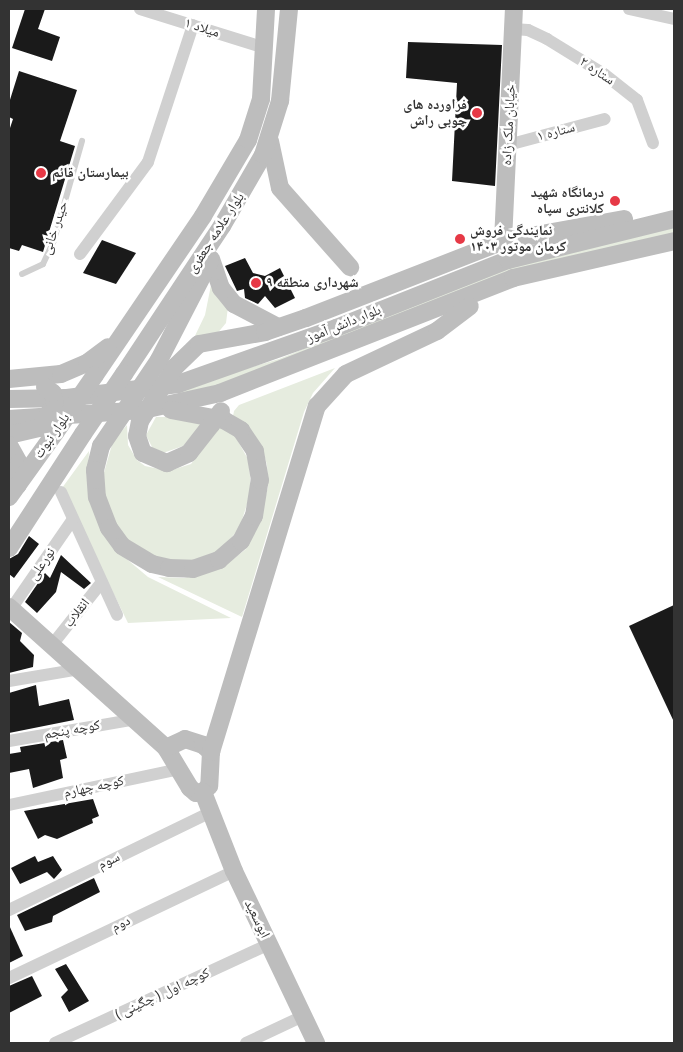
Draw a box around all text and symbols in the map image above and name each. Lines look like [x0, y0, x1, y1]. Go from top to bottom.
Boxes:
street label: میلاد ۱ [182, 15, 222, 41]
street label: ستاره ۲ [576, 53, 618, 89]
street label: خیابان ملک زاده [498, 84, 520, 166]
place label: فراورده های چوبی راش [403, 97, 467, 130]
marker: فراورده های چوبی راش [471, 107, 483, 119]
street label: ستاره ۱ [535, 119, 577, 145]
place label: بیمارستان قائم [52, 165, 129, 181]
marker: بیمارستان قائم [34, 166, 48, 180]
place label: درمانگاه شهید کلانتری سپاه [531, 185, 604, 218]
street label: بلوار علامه جعفری [184, 190, 248, 276]
marker: درمانگاه شهید کلانتری سپاه [608, 194, 622, 208]
street label: حیدر خانی [38, 199, 72, 257]
place label: نمایندگی فروش ۱۴۰۳ کرمان موتور [470, 223, 566, 256]
marker: نمایندگی فروش ۱۴۰۳ کرمان موتور [454, 233, 466, 245]
place label: شهرداری منطقه ۹ [266, 275, 358, 291]
marker: شهرداری منطقه ۹ [250, 277, 262, 289]
street label: بلوار دانش آموز [304, 301, 384, 347]
street label: بلوار نبوت [30, 410, 74, 462]
street label: نورعلی [25, 544, 59, 584]
street label: انقلاب [61, 595, 93, 631]
street label: کوچه پنجم [43, 717, 101, 743]
street label: کوچه چهارم [62, 772, 126, 802]
street label: سوم [95, 848, 123, 874]
street label: ابوسعید [241, 897, 273, 941]
street label: دوم [109, 912, 133, 936]
street label: کوچه اول ( چگینی ) [112, 965, 212, 1023]

